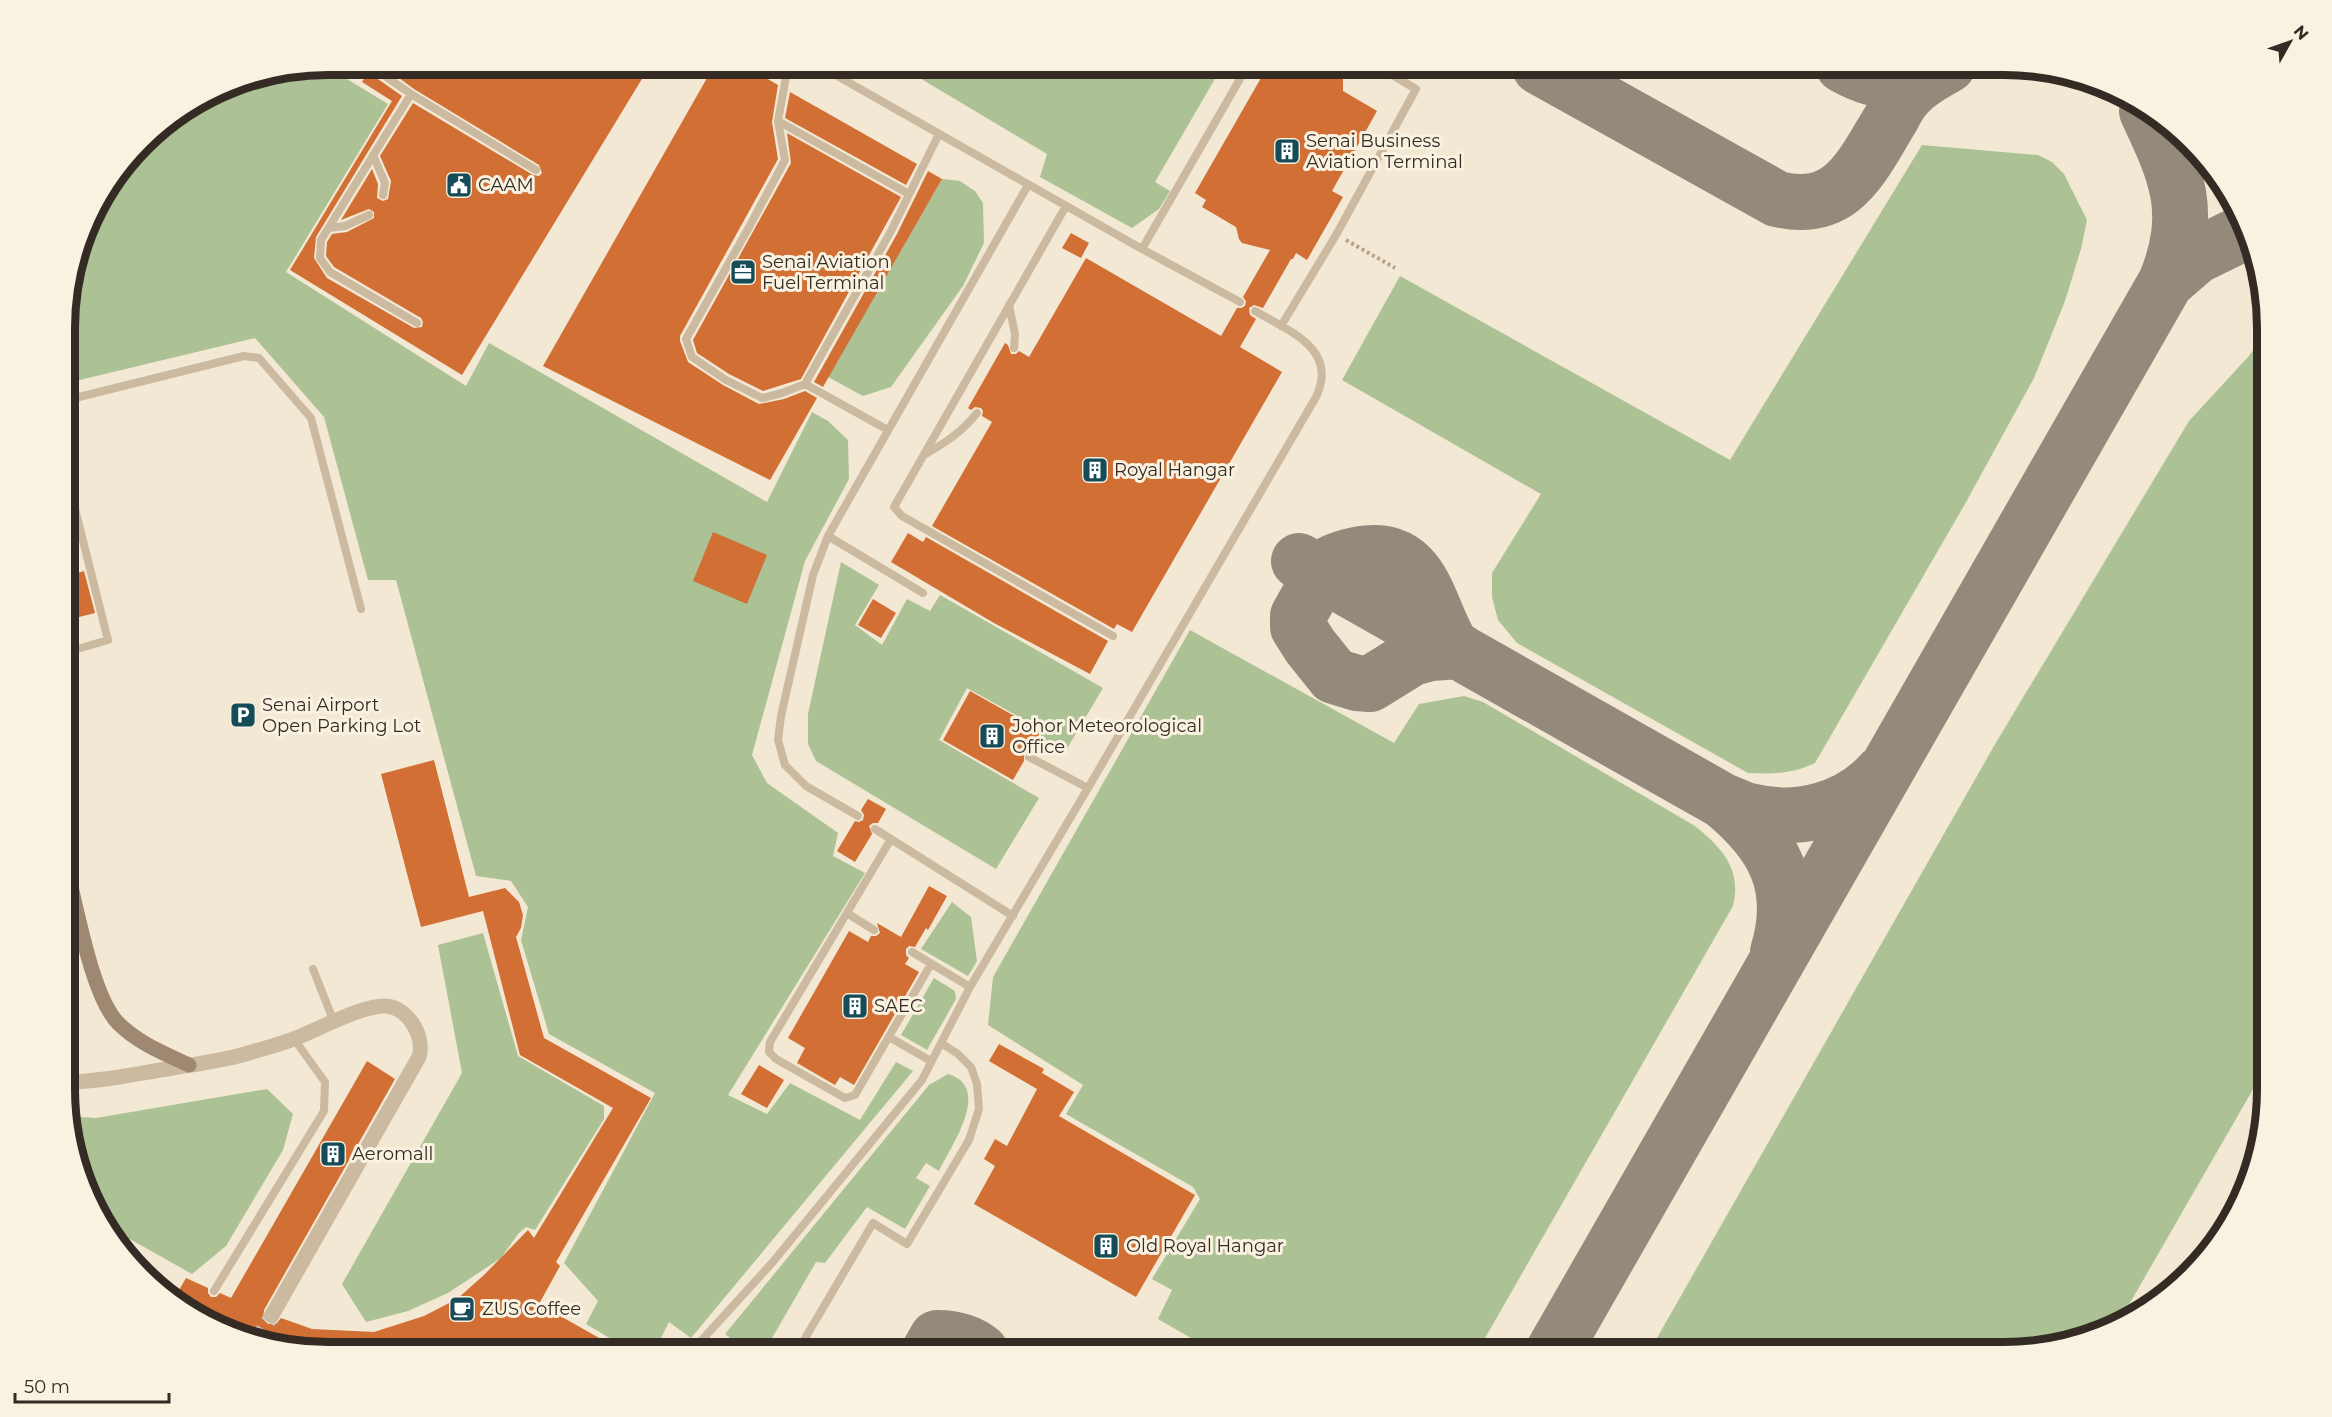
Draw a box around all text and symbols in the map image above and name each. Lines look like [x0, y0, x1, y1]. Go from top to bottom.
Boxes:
north arrow [2260, 12, 2320, 72]
text: N [2290, 22, 2313, 44]
place label: Senai Business Aviation Terminal [1306, 130, 1463, 173]
building icon: Senai Business Aviation Terminal [1272, 136, 1302, 166]
public building icon: CAAM [444, 170, 474, 200]
place label: CAAM [478, 174, 534, 196]
place label: Senai Aviation Fuel Terminal [762, 251, 890, 294]
office icon: Senai Aviation Fuel Terminal [728, 257, 758, 287]
building icon: Royal Hangar [1080, 455, 1110, 485]
place label: Royal Hangar [1114, 459, 1235, 481]
place label: Senai Airport Open Parking Lot [262, 694, 421, 737]
parking icon: Senai Airport Open Parking Lot [228, 700, 258, 730]
place label: Johor Meteorological Office [1011, 715, 1202, 758]
building icon: Johor Meteorological Office [977, 721, 1007, 751]
building icon: SAEC [840, 991, 870, 1021]
place label: SAEC [874, 995, 923, 1017]
building icon: Aeromall [318, 1139, 348, 1169]
place label: Aeromall [352, 1143, 433, 1165]
building icon: Old Royal Hangar [1091, 1231, 1121, 1261]
place label: Old Royal Hangar [1126, 1235, 1284, 1257]
cafe icon: ZUS Coffee [447, 1294, 477, 1324]
place label: ZUS Coffee [482, 1298, 581, 1320]
scale bar [15, 1366, 170, 1404]
text: 50 m [24, 1376, 70, 1398]

